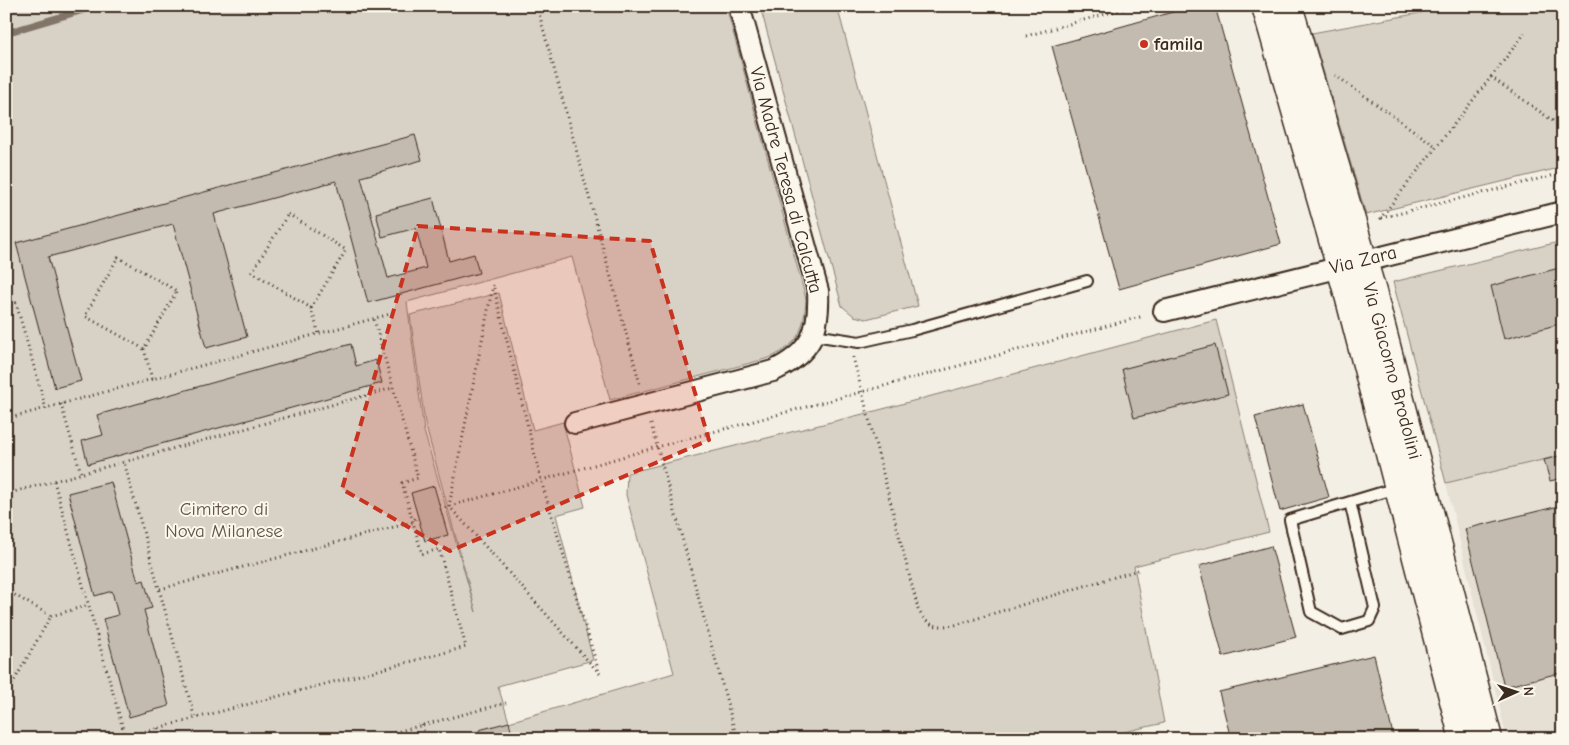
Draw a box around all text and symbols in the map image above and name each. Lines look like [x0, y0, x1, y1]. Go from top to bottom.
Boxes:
place label: famila [1153, 33, 1203, 55]
marker: famila [1138, 38, 1150, 50]
street label: Via Madre Teresa di Calcutta [745, 64, 827, 296]
street label: Via Zara [1327, 241, 1399, 279]
street label: Via Giacomo Brodolini [1358, 280, 1426, 462]
park label: Cimitero di Nova Milanese [165, 498, 283, 542]
north arrow [1492, 668, 1542, 718]
text: N [1520, 686, 1537, 696]

